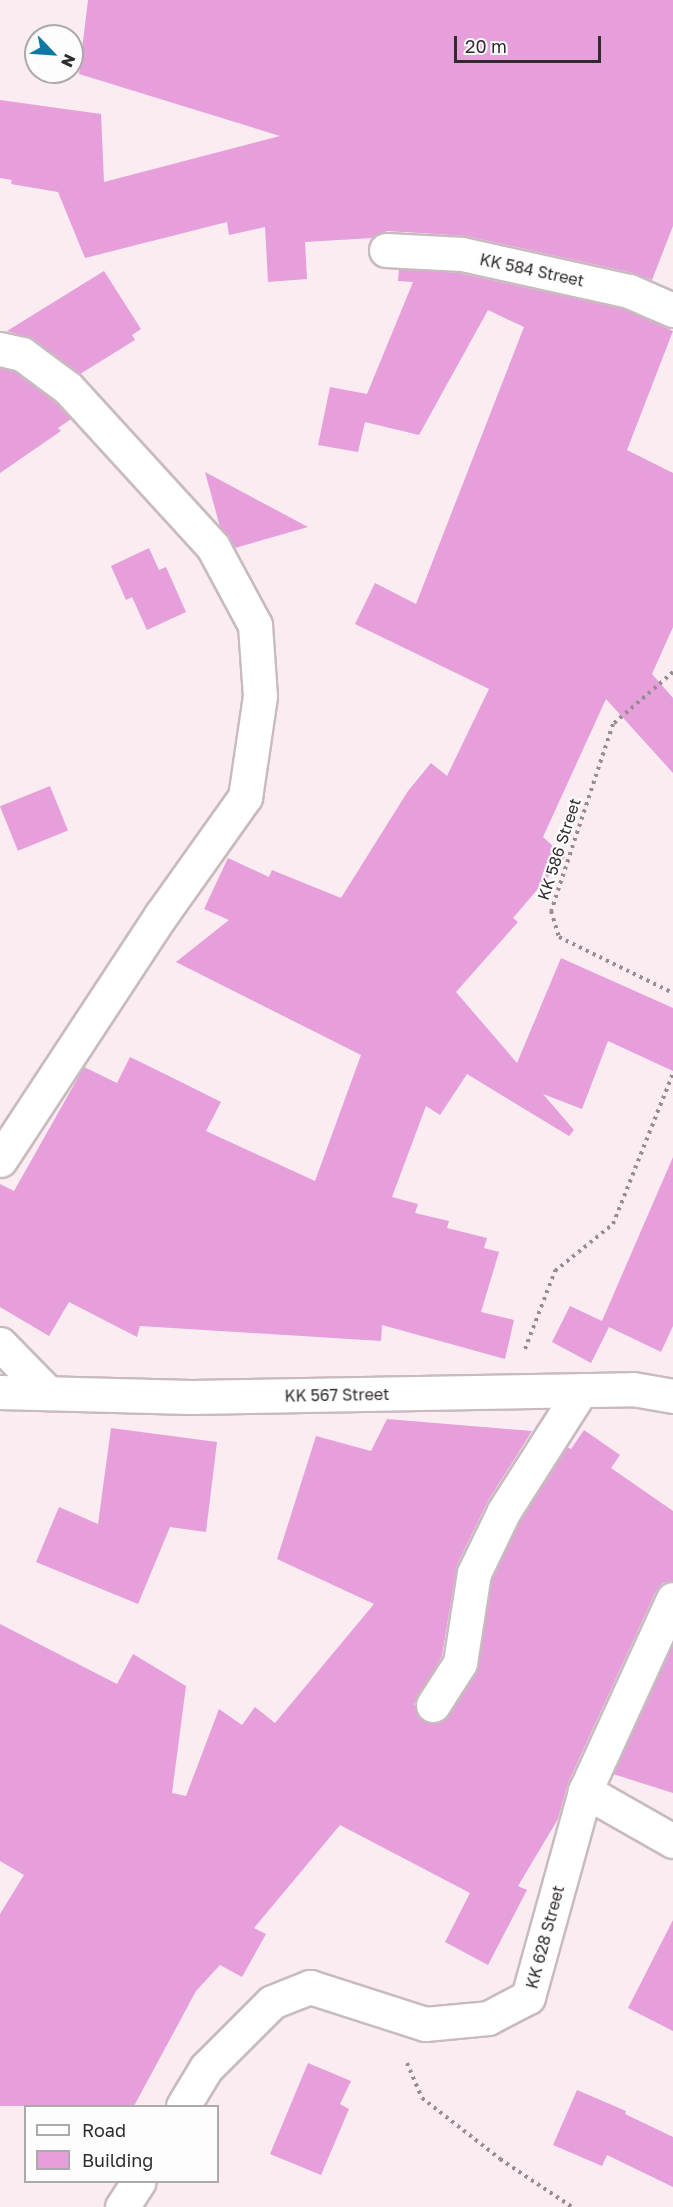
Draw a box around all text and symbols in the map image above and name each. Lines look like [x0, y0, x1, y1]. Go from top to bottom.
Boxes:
north arrow [24, 24, 84, 84]
scale bar [457, 24, 604, 62]
text: 20 m [465, 35, 507, 57]
text: N [57, 51, 80, 70]
street label: KK 584 Street [478, 250, 586, 290]
street label: KK 586 Street [533, 796, 585, 902]
street label: KK 567 Street [284, 1384, 390, 1406]
street label: KK 628 Street [522, 1883, 568, 1991]
legend [24, 2105, 219, 2183]
text: Road [82, 2119, 126, 2141]
text: Building [82, 2149, 153, 2171]

